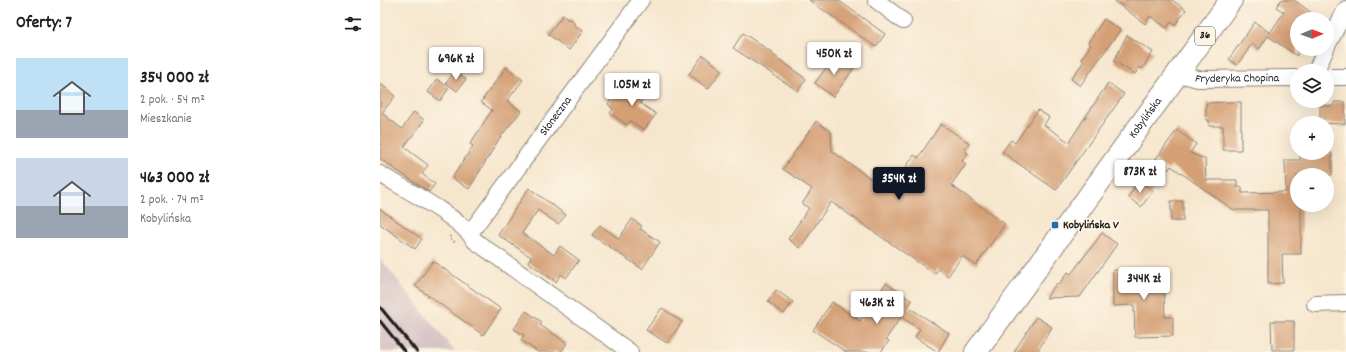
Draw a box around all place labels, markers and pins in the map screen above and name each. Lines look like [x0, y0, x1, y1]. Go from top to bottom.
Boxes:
pin: 450K zł [797, 42, 871, 76]
pin: 696K zł [419, 47, 493, 81]
pin: 1.05M zł [591, 73, 673, 107]
pin: 873K zł [1103, 160, 1177, 194]
pin: 354K zł [862, 167, 936, 201]
place label: Kobylińska V [1063, 217, 1119, 234]
marker: Kobylińska V [1050, 220, 1060, 230]
pin: 344K zł [1107, 267, 1181, 301]
pin: 463K zł [840, 291, 914, 325]

